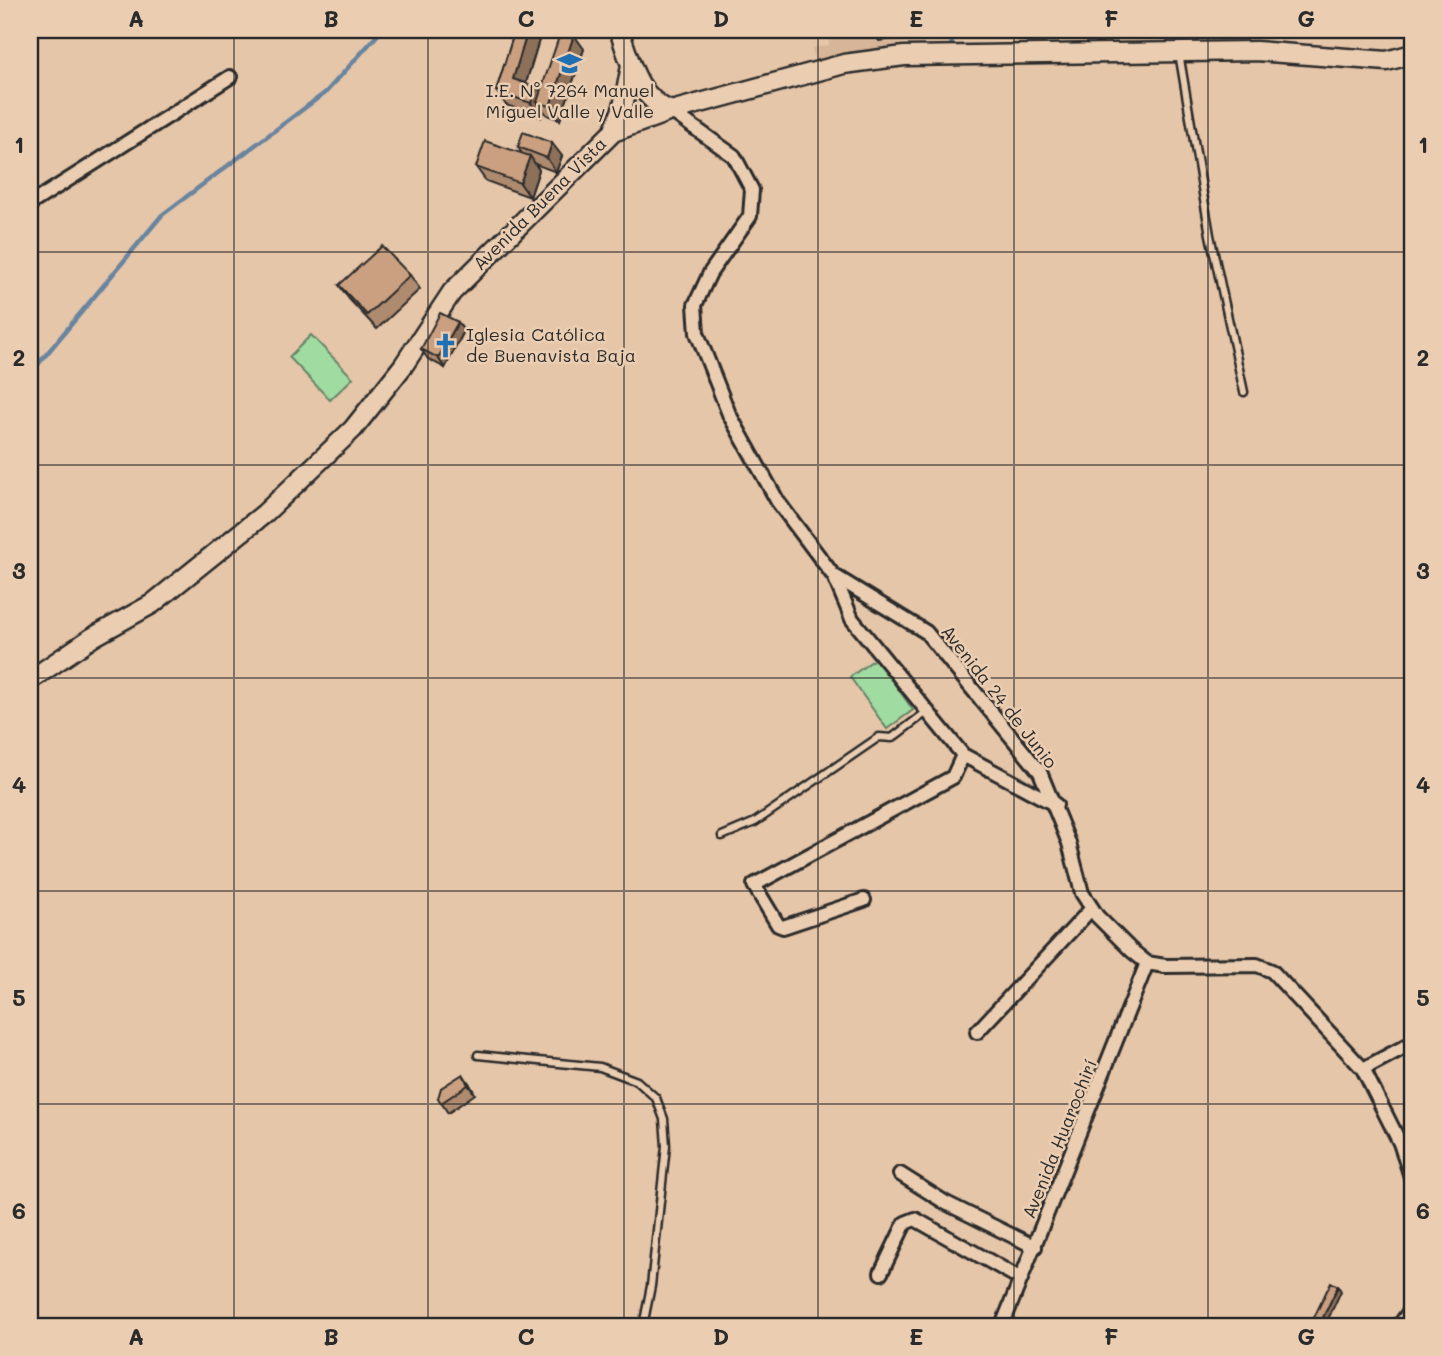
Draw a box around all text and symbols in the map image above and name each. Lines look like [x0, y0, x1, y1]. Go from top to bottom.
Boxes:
text: A [128, 3, 144, 33]
text: B [323, 3, 339, 33]
text: C [517, 3, 535, 33]
text: D [713, 3, 729, 33]
text: E [909, 3, 923, 33]
text: F [1104, 3, 1118, 33]
text: G [1297, 3, 1315, 33]
school or university icon: I.E. N° 7264 Manuel Miguel Valle y Valle [556, 50, 584, 78]
place label: I.E. N° 7264 Manuel Miguel Valle y Valle [486, 78, 654, 123]
text: 1 [14, 129, 24, 159]
text: 1 [1418, 129, 1428, 159]
street label: Avenida Buena Vista [467, 131, 611, 275]
place label: Iglesia Católica de Buenavista Baja [466, 322, 636, 367]
church icon: Iglesia Católica de Buenavista Baja [432, 331, 460, 359]
text: 2 [13, 342, 25, 372]
text: 2 [1417, 342, 1429, 372]
text: 3 [12, 555, 26, 585]
text: 3 [1416, 555, 1430, 585]
street label: Avenida 24 de Junio [936, 620, 1064, 773]
text: 4 [12, 769, 26, 799]
text: 4 [1416, 769, 1430, 799]
text: 5 [12, 982, 26, 1012]
text: 5 [1416, 982, 1430, 1012]
street label: Avenida Huarochirí [1016, 1055, 1102, 1222]
text: 6 [12, 1195, 26, 1225]
text: 6 [1416, 1195, 1430, 1225]
text: A [128, 1321, 144, 1351]
text: B [323, 1321, 339, 1351]
text: C [517, 1321, 535, 1351]
text: D [713, 1321, 729, 1351]
text: E [909, 1321, 923, 1351]
text: F [1104, 1321, 1118, 1351]
text: G [1297, 1321, 1315, 1351]

